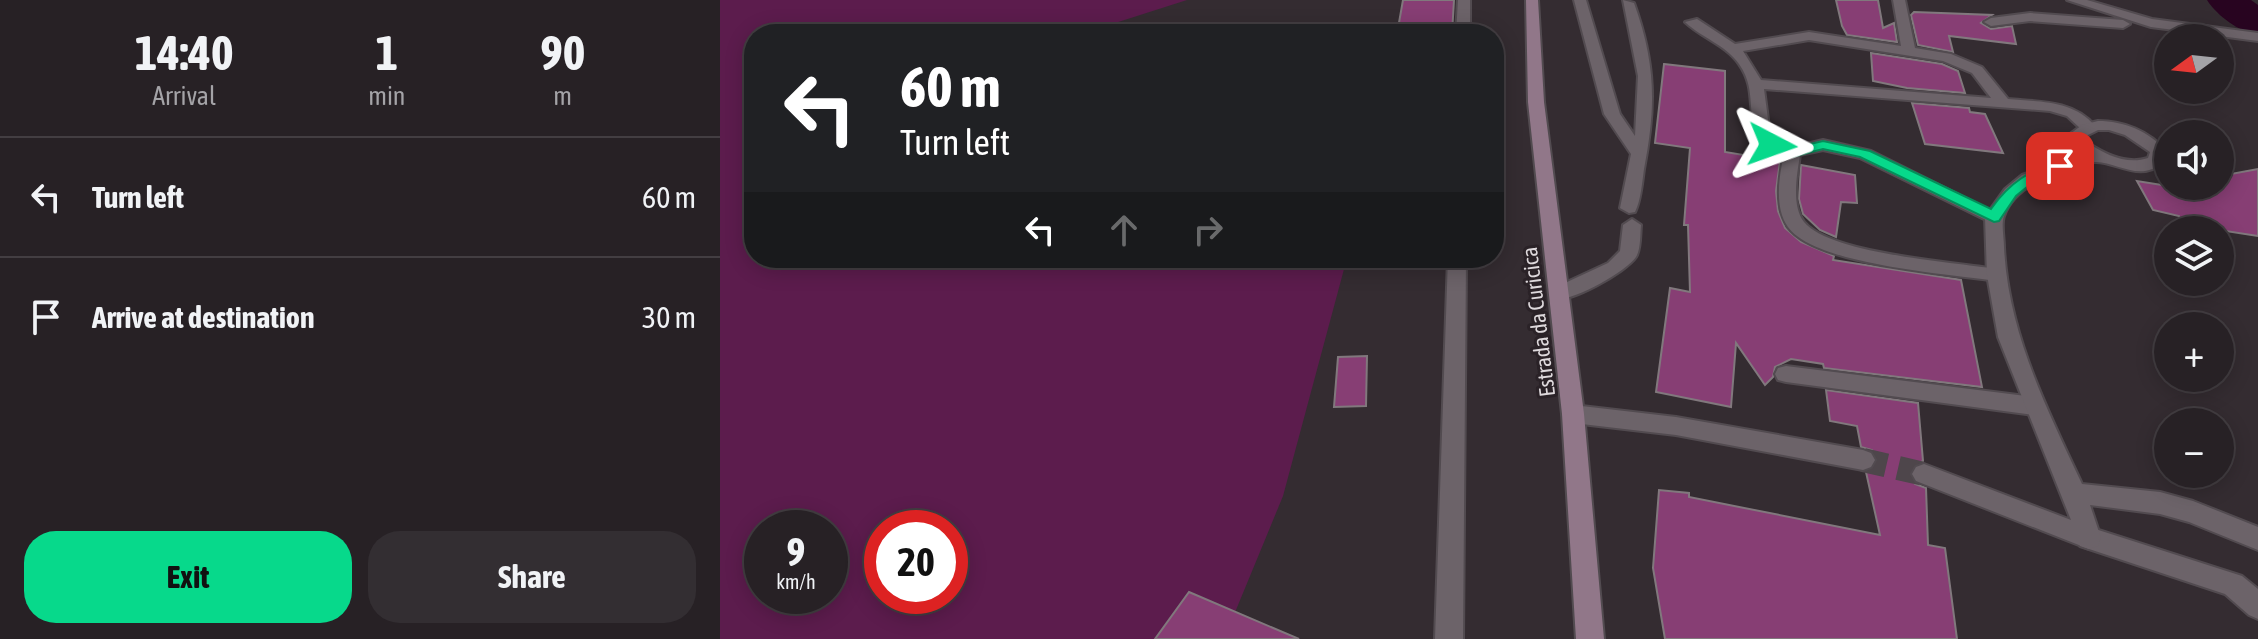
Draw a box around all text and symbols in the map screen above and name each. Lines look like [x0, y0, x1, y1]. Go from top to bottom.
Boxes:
north arrow [2154, 24, 2234, 104]
map controls [2154, 24, 2234, 488]
text: 14:40 [135, 25, 233, 80]
text: 1 [376, 25, 398, 80]
text: 90 [540, 25, 585, 80]
text: 60 m [900, 55, 1001, 119]
icon: left [768, 56, 872, 160]
text: Arrival [152, 81, 216, 111]
text: min [368, 81, 405, 111]
text: m [553, 81, 572, 111]
position arrow [1730, 103, 1814, 187]
button: sound [2154, 120, 2234, 200]
text: Turn left [900, 121, 1010, 163]
pin [2026, 132, 2094, 200]
icon: arrive [2038, 144, 2082, 188]
icon: left [24, 175, 68, 219]
text: Turn left [92, 180, 184, 214]
text: 60 m [642, 180, 696, 214]
icon: left [1018, 208, 1062, 252]
icon: ahead [1102, 208, 1146, 252]
icon: right [1186, 208, 1230, 252]
button: layers [2154, 216, 2234, 296]
street label: Estrada da Curicica [1516, 246, 1560, 398]
icon: arrive [24, 295, 68, 339]
text: Arrive at destination [92, 300, 314, 334]
text: 30 m [642, 300, 696, 334]
button: + [2154, 312, 2234, 392]
button: − [2154, 408, 2234, 488]
speed limit sign: 20 [864, 510, 968, 614]
text: 9 [787, 529, 805, 574]
button: Exit [24, 531, 352, 623]
button: Share [368, 531, 696, 623]
text: km/h [776, 570, 816, 593]

